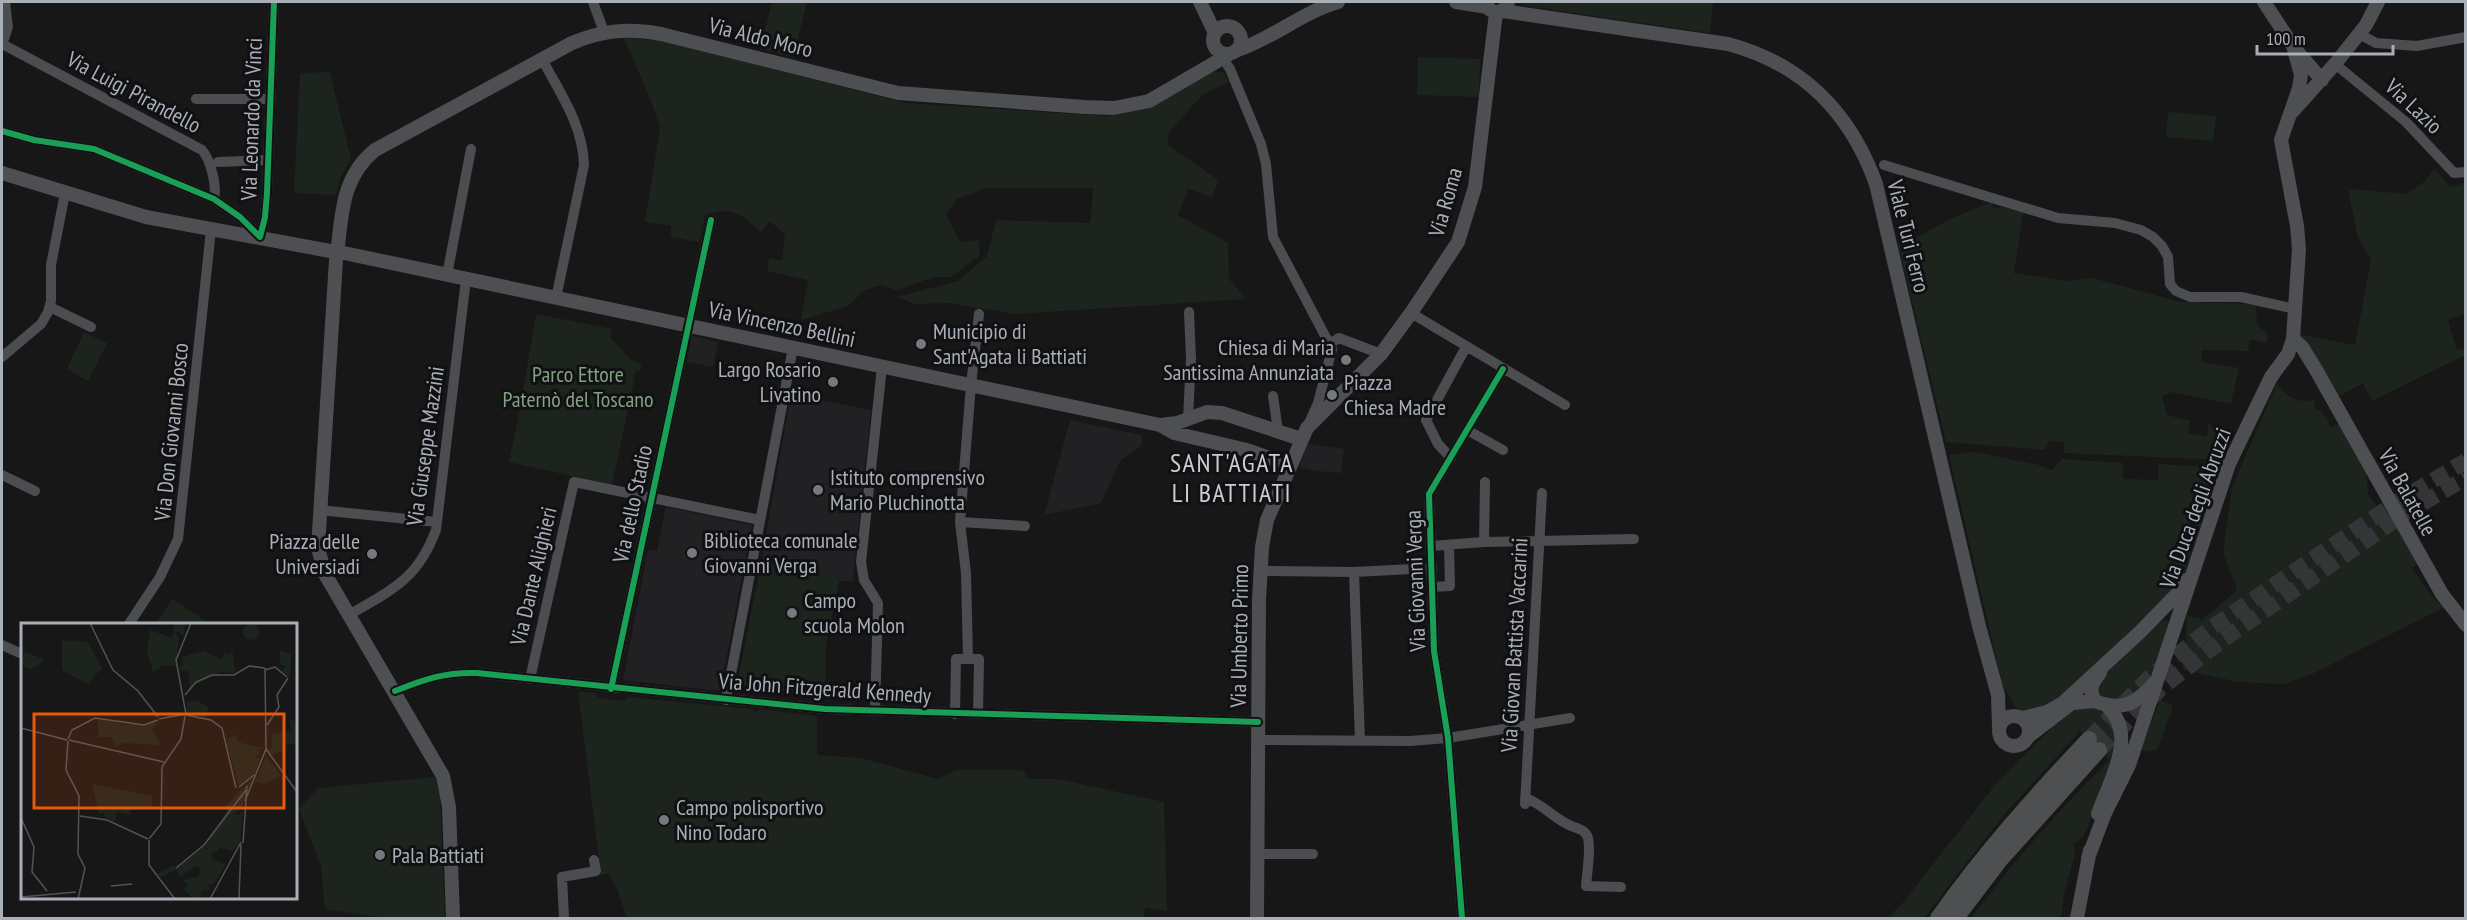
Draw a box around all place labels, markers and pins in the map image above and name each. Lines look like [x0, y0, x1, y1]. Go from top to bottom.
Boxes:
place label: Municipio di Sant'Agata li Battiati [933, 317, 1087, 370]
place label: Chiesa di Maria Santissima Annunziata [1163, 333, 1334, 386]
marker: Municipio di Sant'Agata li Battiati [914, 337, 928, 351]
marker: Chiesa di Maria Santissima Annunziata [1339, 353, 1353, 367]
place label: Largo Rosario Livatino [718, 355, 821, 408]
place label: Piazza Chiesa Madre [1344, 368, 1446, 421]
marker: Largo Rosario Livatino [826, 375, 840, 389]
marker: Piazza Chiesa Madre [1325, 388, 1339, 402]
place label: Istituto comprensivo Mario Pluchinotta [830, 463, 985, 516]
marker: Istituto comprensivo Mario Pluchinotta [811, 483, 825, 497]
place label: Biblioteca comunale Giovanni Verga [704, 526, 858, 579]
place label: Piazza delle Universiadi [269, 527, 360, 580]
marker: Biblioteca comunale Giovanni Verga [685, 546, 699, 560]
marker: Piazza delle Universiadi [365, 547, 379, 561]
place label: Campo scuola Molon [804, 586, 905, 639]
marker: Campo scuola Molon [785, 606, 799, 620]
place label: Campo polisportivo Nino Todaro [676, 793, 824, 846]
marker: Campo polisportivo Nino Todaro [657, 813, 671, 827]
place label: Pala Battiati [392, 841, 484, 869]
marker: Pala Battiati [373, 848, 387, 862]

